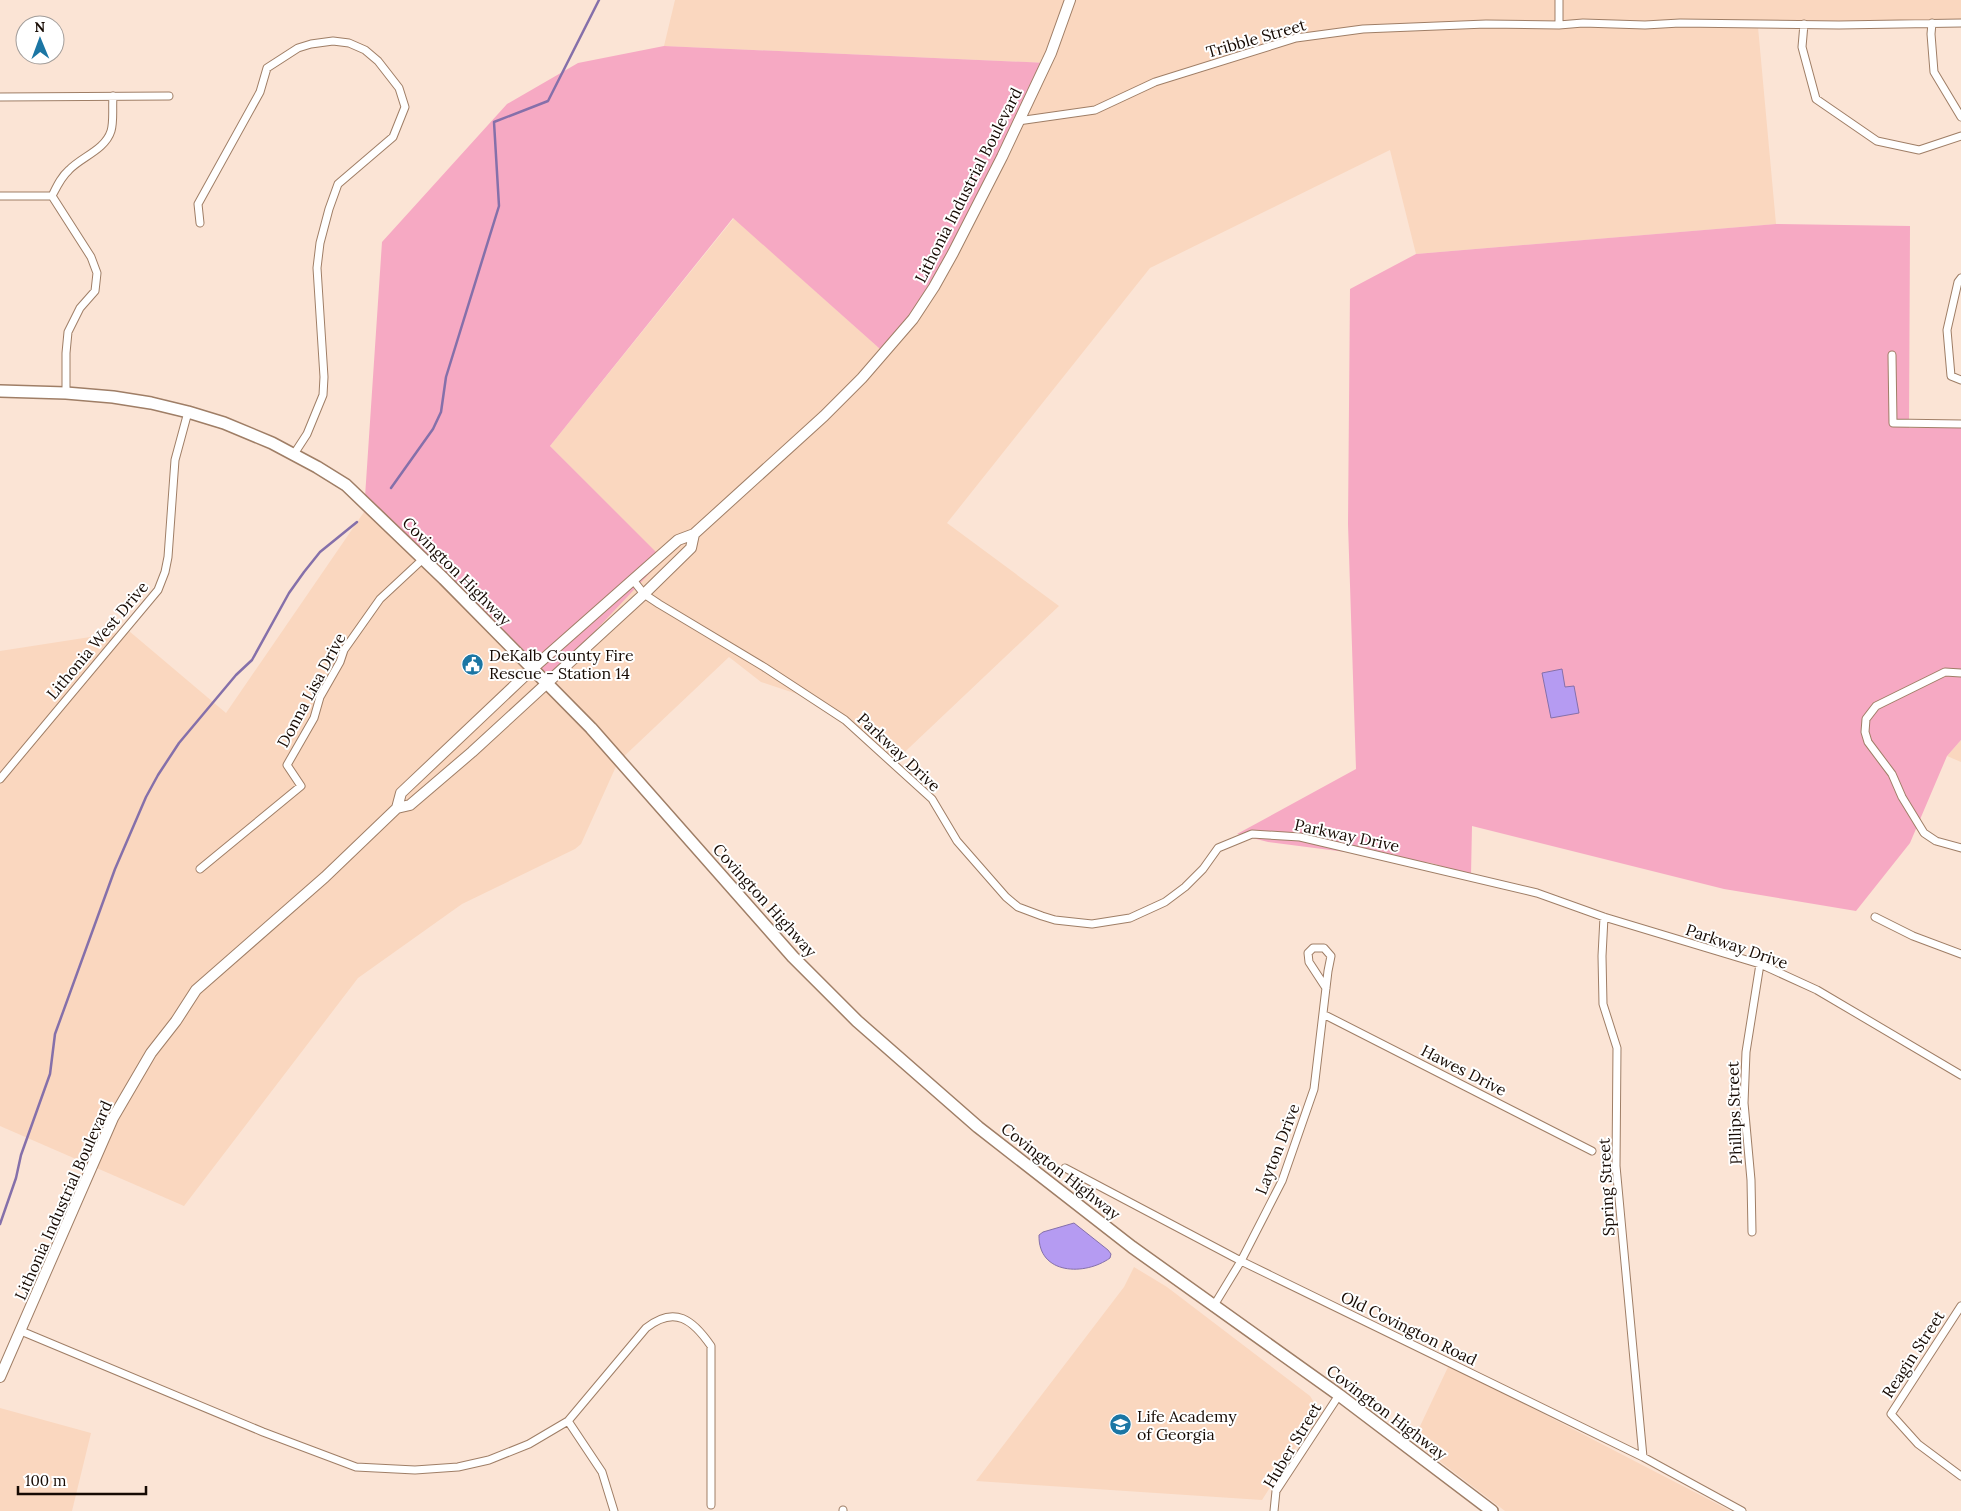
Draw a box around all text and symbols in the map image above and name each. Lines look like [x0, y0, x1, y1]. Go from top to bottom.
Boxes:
street label: Tribble Street [1204, 14, 1309, 62]
north arrow [15, 15, 65, 65]
text: N [34, 18, 46, 36]
street label: Lithonia Industrial Boulevard [910, 84, 1026, 286]
street label: Covington Highway [398, 512, 516, 630]
street label: Lithonia West Drive [42, 577, 152, 703]
street label: Donna Lisa Drive [272, 629, 350, 751]
place label: DeKalb County Fire Rescue - Station 14 [489, 645, 634, 683]
public building icon: DeKalb County Fire Rescue - Station 14 [461, 652, 485, 676]
street label: Parkway Drive [853, 708, 945, 796]
street label: Parkway Drive [1293, 814, 1402, 856]
street label: Covington Highway [709, 839, 822, 961]
street label: Parkway Drive [1683, 919, 1791, 973]
street label: Hawes Drive [1418, 1040, 1510, 1100]
street label: Phillips Street [1722, 1060, 1746, 1165]
street label: Lithonia Industrial Boulevard [10, 1097, 116, 1303]
street label: Layton Drive [1251, 1100, 1304, 1197]
street label: Covington Highway [997, 1118, 1125, 1224]
street label: Spring Street [1593, 1137, 1619, 1237]
street label: Old Covington Road [1338, 1286, 1481, 1370]
street label: Reagin Street [1877, 1306, 1949, 1401]
street label: Covington Highway [1323, 1360, 1452, 1464]
street label: Huber Street [1259, 1398, 1326, 1491]
place label: Life Academy of Georgia [1137, 1406, 1237, 1444]
school or university icon: Life Academy of Georgia [1109, 1413, 1133, 1437]
scale bar [18, 1464, 145, 1496]
text: 100 m [25, 1471, 66, 1490]

